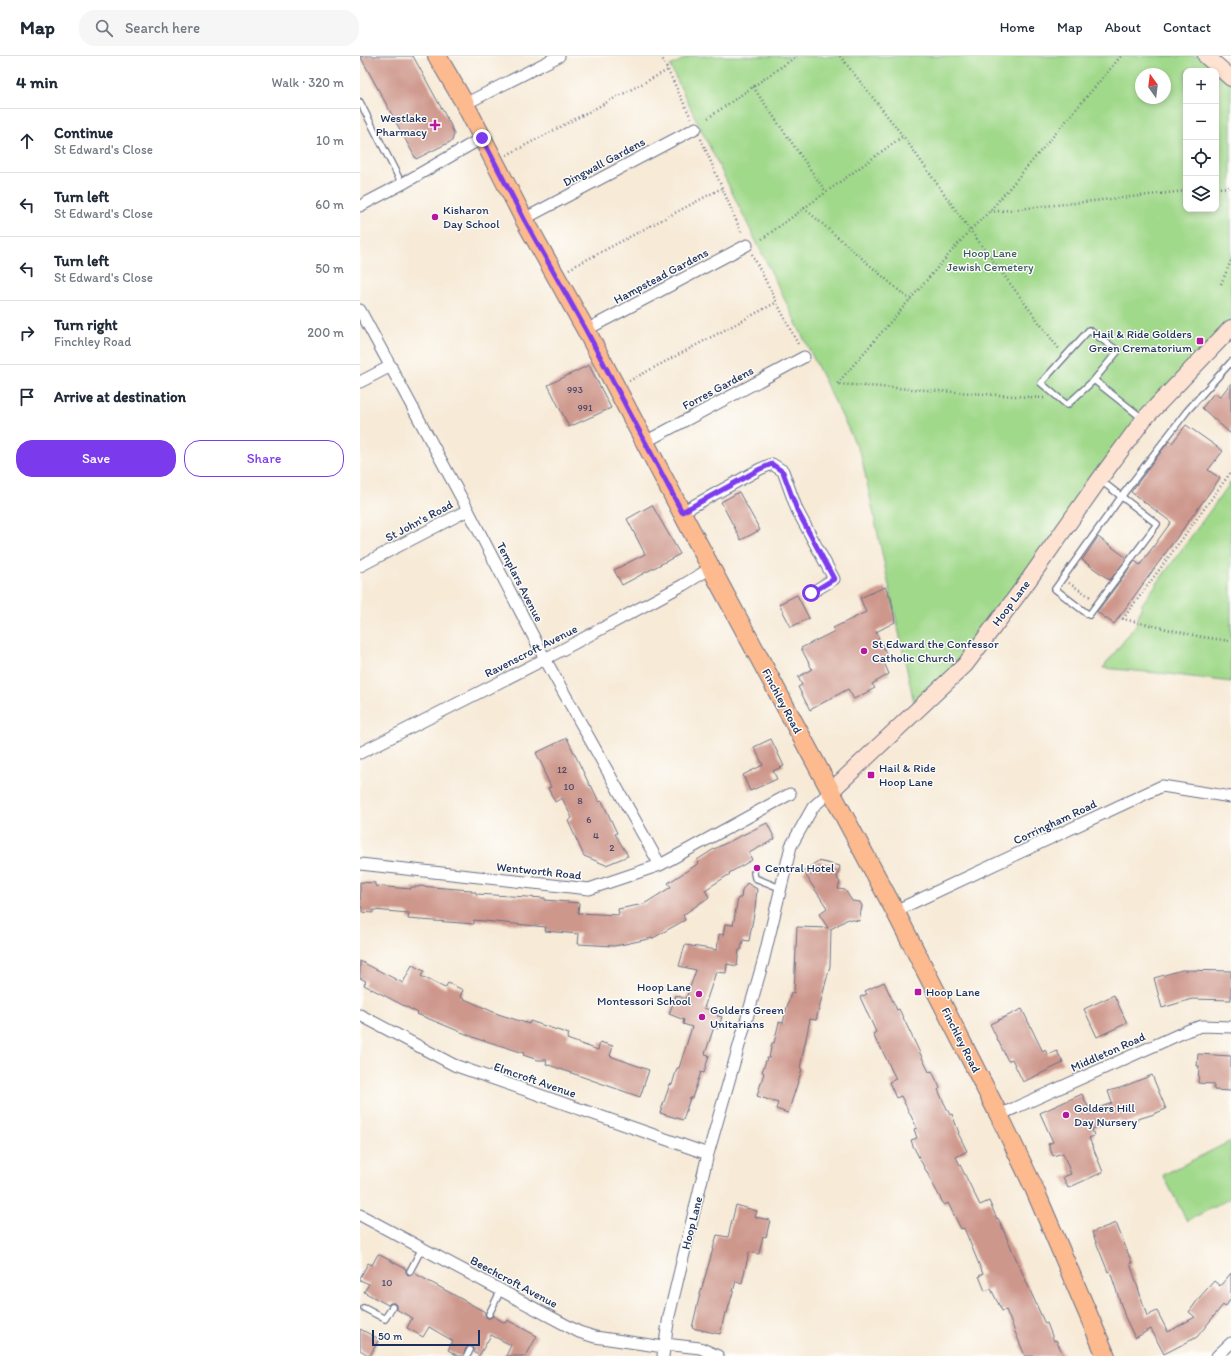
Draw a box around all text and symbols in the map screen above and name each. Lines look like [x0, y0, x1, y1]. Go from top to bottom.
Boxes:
search box [79, 10, 359, 46]
text: Map [20, 16, 55, 39]
icon: search [93, 17, 115, 39]
text: Search here [125, 19, 200, 37]
text: Home [1000, 19, 1035, 36]
text: Map [1057, 19, 1083, 36]
text: About [1105, 19, 1141, 36]
text: Contact [1163, 19, 1211, 36]
north arrow [1135, 68, 1171, 104]
map controls [1183, 68, 1219, 212]
button: + [1183, 68, 1219, 104]
text: 4 min [16, 72, 58, 92]
text: Walk · 320 m [272, 75, 344, 90]
button: − [1183, 104, 1219, 140]
place label: Westlake Pharmacy [376, 111, 427, 139]
marker: Westlake Pharmacy [430, 120, 440, 130]
text: Continue [54, 124, 113, 142]
route end [473, 129, 491, 147]
icon: ahead [16, 130, 38, 152]
text: 10 m [316, 133, 344, 148]
street label: Dingwall Gardens [561, 134, 647, 190]
button: locate [1183, 140, 1219, 176]
text: St Edward's Close [54, 142, 153, 157]
button: layers [1183, 176, 1219, 212]
text: Turn left [54, 188, 109, 206]
icon: left [16, 194, 38, 216]
text: 60 m [315, 197, 344, 212]
place label: Kisharon Day School [443, 203, 500, 231]
text: St Edward's Close [54, 206, 153, 221]
marker: Kisharon Day School [430, 212, 440, 222]
street label: Hampstead Gardens [611, 245, 711, 307]
park label: Hoop Lane Jewish Cemetery [946, 246, 1034, 274]
text: Turn left [54, 252, 109, 270]
icon: left [16, 258, 38, 280]
text: 50 m [315, 261, 344, 276]
text: St Edward's Close [54, 270, 153, 285]
text: Turn right [54, 316, 118, 334]
icon: right [16, 322, 38, 344]
text: 200 m [307, 325, 344, 340]
place label: Hail & Ride Golders Green Crematorium [1089, 327, 1192, 355]
text: Finchley Road [54, 334, 131, 349]
marker: Hail & Ride Golders Green Crematorium [1195, 336, 1205, 346]
street label: Forres Gardens [680, 363, 756, 413]
house number: 993 [567, 383, 583, 396]
icon: arrive [16, 386, 38, 408]
text: Arrive at destination [54, 388, 186, 406]
house number: 991 [577, 401, 593, 414]
button: Save [16, 440, 176, 477]
button: Share [184, 440, 344, 477]
street label: St John's Road [383, 497, 456, 545]
street label: Templars Avenue [494, 540, 546, 624]
street label: Hoop Lane [989, 577, 1033, 629]
route start [802, 584, 820, 602]
street label: Ravenscroft Avenue [482, 621, 580, 680]
place label: St Edward the Confessor Catholic Church [872, 637, 999, 665]
marker: St Edward the Confessor Catholic Church [859, 646, 869, 656]
street label: Finchley Road [759, 666, 805, 736]
place label: Hail & Ride Hoop Lane [879, 761, 936, 789]
house number: 12 [557, 763, 568, 776]
marker: Hail & Ride Hoop Lane [866, 770, 876, 780]
house number: 10 [564, 780, 574, 793]
house number: 8 [577, 794, 583, 807]
street label: Corringham Road [1011, 796, 1099, 847]
house number: 6 [586, 813, 592, 826]
house number: 4 [593, 829, 599, 842]
house number: 2 [609, 841, 615, 854]
street label: Wentworth Road [496, 860, 583, 882]
place label: Central Hotel [765, 861, 835, 875]
marker: Central Hotel [752, 863, 762, 873]
place label: Hoop Lane Montessori School [597, 980, 692, 1008]
place label: Hoop Lane [926, 985, 980, 999]
marker: Hoop Lane [913, 987, 923, 997]
marker: Hoop Lane Montessori School [694, 989, 704, 999]
place label: Golders Green Unitarians [710, 1003, 784, 1031]
street label: Finchley Road [939, 1005, 984, 1075]
marker: Golders Green Unitarians [697, 1012, 707, 1022]
street label: Middleton Road [1069, 1029, 1148, 1075]
street label: Elmcroft Avenue [492, 1059, 578, 1101]
place label: Golders Hill Day Nursery [1074, 1101, 1138, 1129]
marker: Golders Hill Day Nursery [1061, 1110, 1071, 1120]
street label: Hoop Lane [679, 1195, 705, 1251]
street label: Beechcroft Avenue [468, 1253, 560, 1311]
house number: 10 [382, 1276, 392, 1289]
scale bar [372, 1328, 480, 1347]
text: 50 m [378, 1330, 402, 1343]

